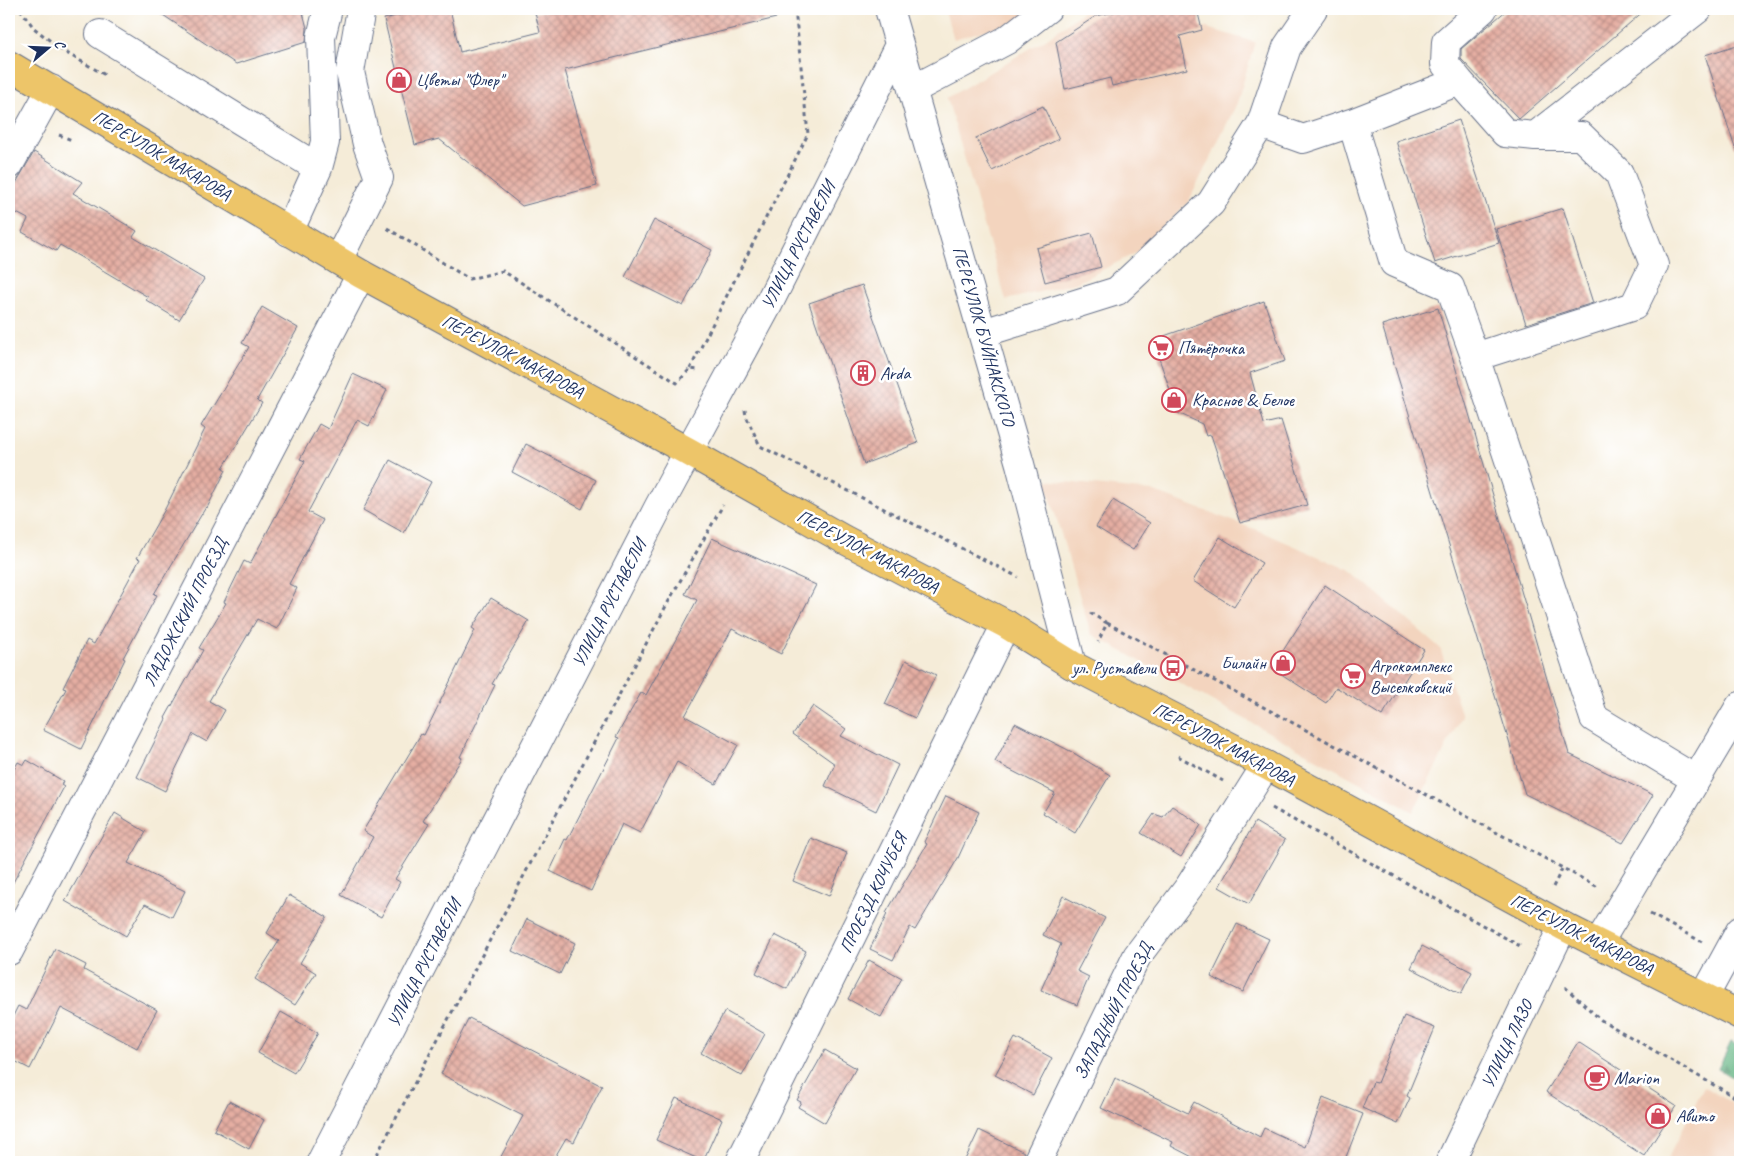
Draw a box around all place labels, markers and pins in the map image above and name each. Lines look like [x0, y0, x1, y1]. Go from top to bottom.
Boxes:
shop icon: Цветы "Флер" [386, 67, 412, 93]
place label: Цветы "Флер" [416, 69, 507, 91]
supermarket icon: Пятёрочка [1148, 335, 1174, 361]
place label: Пятёрочка [1178, 337, 1246, 359]
building icon: Arda [850, 360, 876, 386]
place label: Arda [880, 362, 911, 384]
shop icon: Красное & Белое [1161, 387, 1187, 413]
place label: Красное & Белое [1192, 389, 1295, 411]
shop icon: Билайн [1270, 650, 1296, 676]
place label: Билайн [1221, 652, 1268, 674]
bus stop icon: ул. Руставели [1160, 655, 1186, 681]
place label: Агрокомплекс Выселковский [1370, 655, 1453, 698]
place label: ул. Руставели [1071, 657, 1157, 679]
supermarket icon: Агрокомплекс Выселковский [1340, 663, 1366, 689]
cafe icon: Marion [1584, 1065, 1610, 1091]
place label: Marion [1614, 1067, 1660, 1089]
shop icon: Авито [1645, 1103, 1671, 1129]
place label: Авито [1676, 1105, 1715, 1127]

